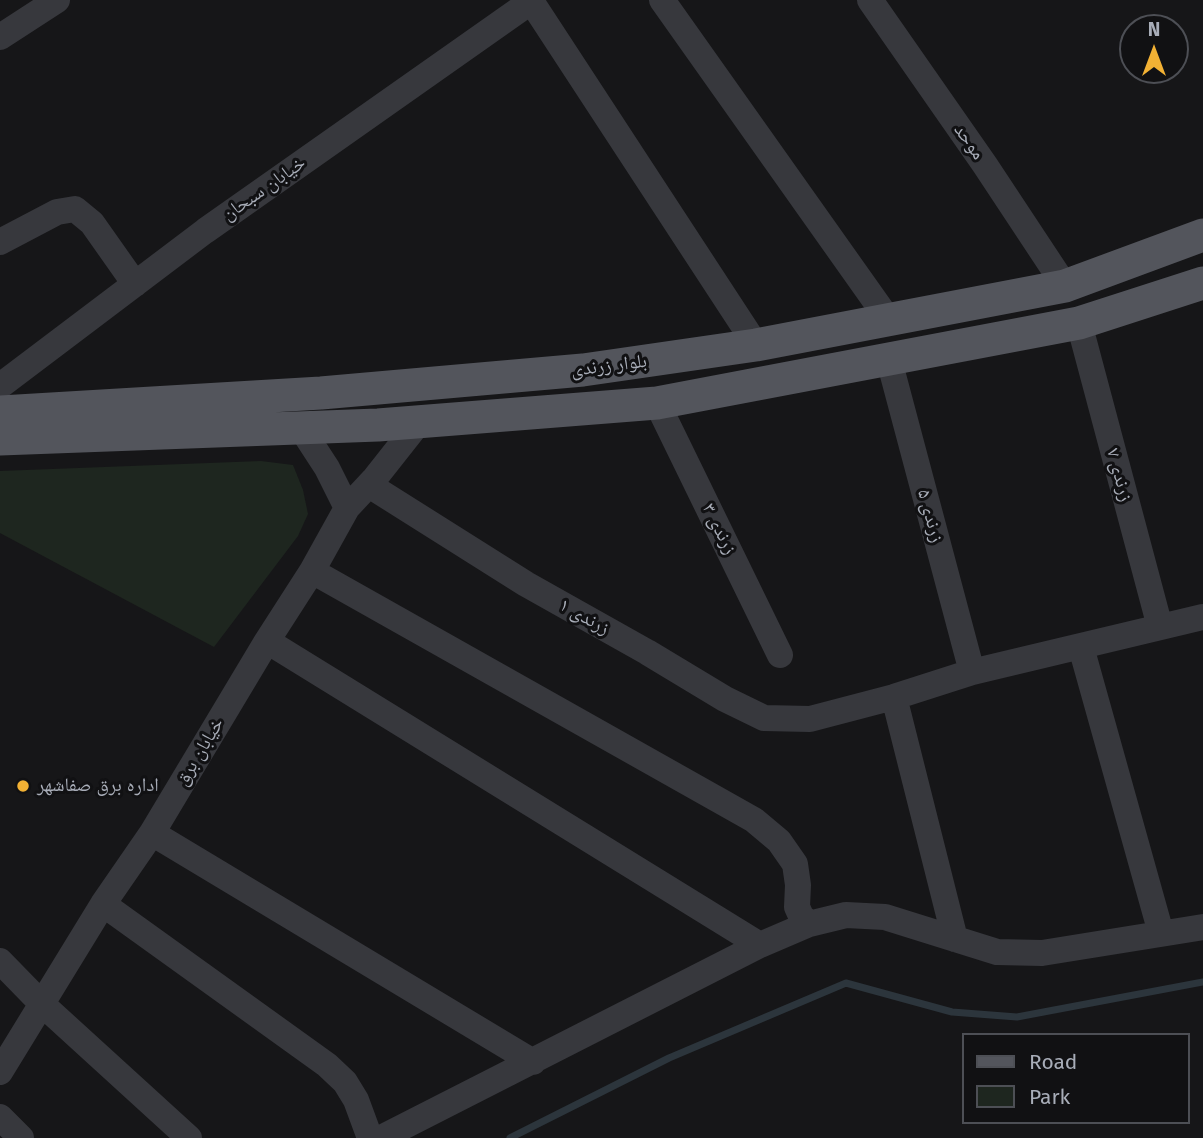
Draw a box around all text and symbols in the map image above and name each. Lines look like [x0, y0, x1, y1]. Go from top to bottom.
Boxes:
north arrow [1119, 14, 1189, 84]
text: N [1148, 18, 1160, 41]
street label: موحد [949, 120, 989, 164]
street label: خیابان سبحان [218, 152, 310, 226]
street label: بلوار زرندی [570, 350, 648, 382]
street label: زرندی ۷ [1101, 446, 1137, 504]
street label: زرندی ۵ [912, 487, 948, 545]
street label: زرندی ۳ [697, 500, 741, 558]
street label: زرندی ۱ [555, 594, 613, 640]
street label: خیابان برق [171, 714, 229, 790]
place label: اداره برق صفاشهر [37, 775, 159, 797]
marker: اداره برق صفاشهر [15, 778, 31, 794]
legend [962, 1033, 1189, 1124]
text: Road [1029, 1049, 1077, 1075]
text: Park [1029, 1084, 1070, 1110]

